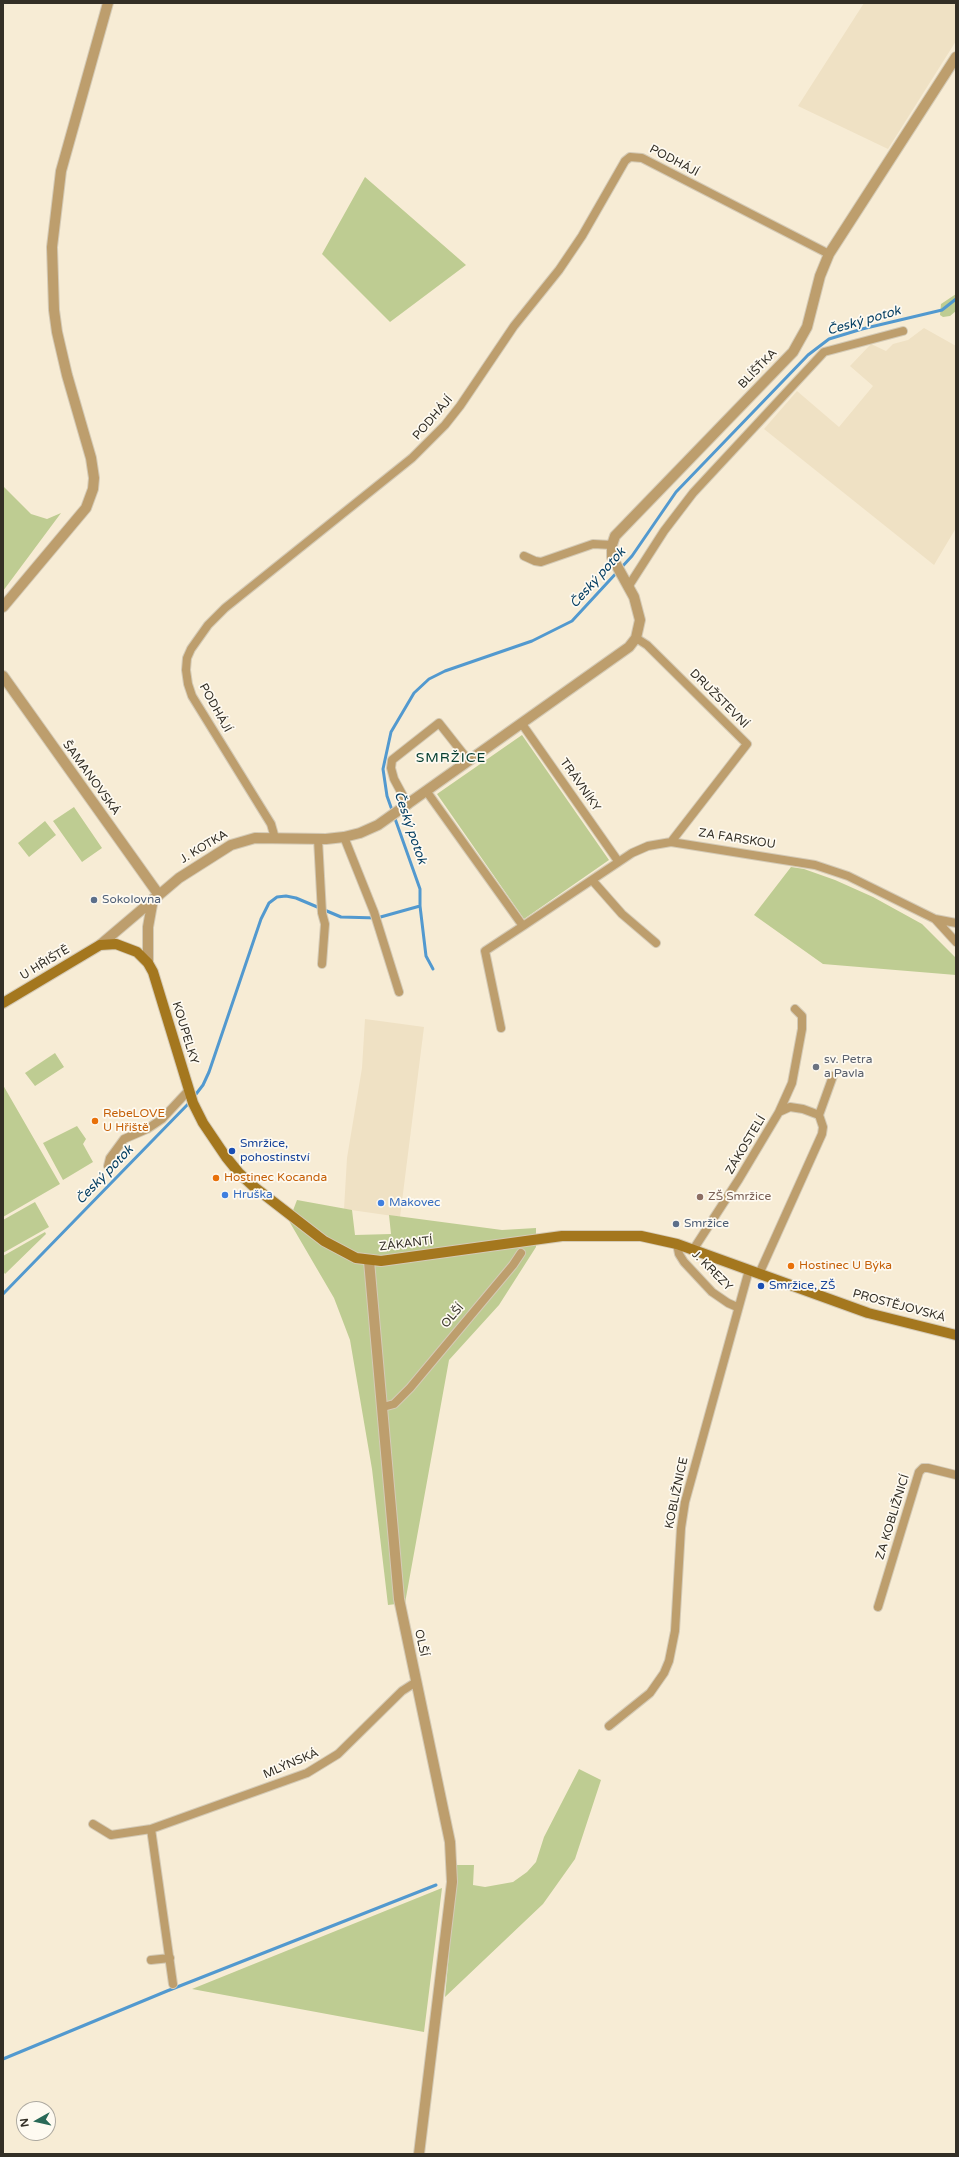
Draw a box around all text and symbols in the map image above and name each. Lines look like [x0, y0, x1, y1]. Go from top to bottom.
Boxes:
street label: PODHÁJÍ [647, 142, 701, 180]
water label: Český potok [825, 303, 903, 339]
street label: BLÍŠŤKA [736, 346, 780, 392]
street label: PODHÁJÍ [410, 393, 456, 443]
water label: Český potok [567, 545, 629, 611]
street label: DRUŽSTEVNÍ [686, 666, 752, 732]
street label: PODHÁJÍ [196, 681, 234, 735]
street label: ŠAMANOVSKÁ [59, 738, 123, 818]
district label: SMRŽICE [416, 750, 486, 766]
street label: TRÁVNÍKY [557, 756, 603, 814]
water label: Český potok [390, 790, 430, 866]
street label: ZA FARSKOU [697, 826, 777, 852]
street label: J. KOTKA [178, 827, 230, 867]
place label: Sokolovna [102, 893, 161, 907]
marker: Sokolovna [89, 895, 99, 905]
street label: U HŘIŠTĚ [18, 943, 72, 983]
street label: KOUPELKY [169, 1000, 201, 1066]
place label: sv. Petra a Pavla [824, 1053, 872, 1081]
marker: sv. Petra a Pavla [811, 1062, 821, 1072]
place label: RebeLOVE U Hřiště [103, 1107, 165, 1135]
street label: ZÁKOSTELÍ [723, 1113, 769, 1177]
marker: RebeLOVE U Hřiště [90, 1116, 100, 1126]
place label: Smržice, pohostinství [240, 1137, 310, 1165]
water label: Český potok [73, 1142, 137, 1208]
marker: Smržice, pohostinství [227, 1146, 237, 1156]
place label: Hostinec Kocanda [224, 1171, 327, 1185]
marker: Hostinec Kocanda [211, 1173, 221, 1183]
place label: Hruška [233, 1188, 273, 1202]
marker: Hruška [220, 1190, 230, 1200]
place label: ZŠ Smržice [708, 1190, 771, 1204]
marker: ZŠ Smržice [695, 1192, 705, 1202]
place label: Makovec [389, 1196, 440, 1210]
marker: Makovec [376, 1198, 386, 1208]
place label: Smržice [684, 1217, 729, 1231]
marker: Smržice [671, 1219, 681, 1229]
street label: ZÁKANTÍ [378, 1234, 434, 1254]
street label: J. KREZY [689, 1248, 735, 1294]
place label: Hostinec U Býka [799, 1259, 892, 1273]
marker: Hostinec U Býka [786, 1261, 796, 1271]
place label: Smržice, ZŠ [769, 1279, 835, 1293]
marker: Smržice, ZŠ [756, 1281, 766, 1291]
street label: PROSTĚJOVSKÁ [851, 1287, 947, 1325]
street label: OLŠÍ [439, 1301, 467, 1331]
street label: KOBLIŽNICE [662, 1456, 692, 1530]
street label: ZA KOBLIŽNICÍ [873, 1473, 913, 1561]
street label: OLŠÍ [411, 1628, 431, 1658]
street label: MLÝNSKÁ [261, 1746, 321, 1782]
north arrow [16, 2101, 56, 2141]
text: N [18, 2117, 32, 2128]

